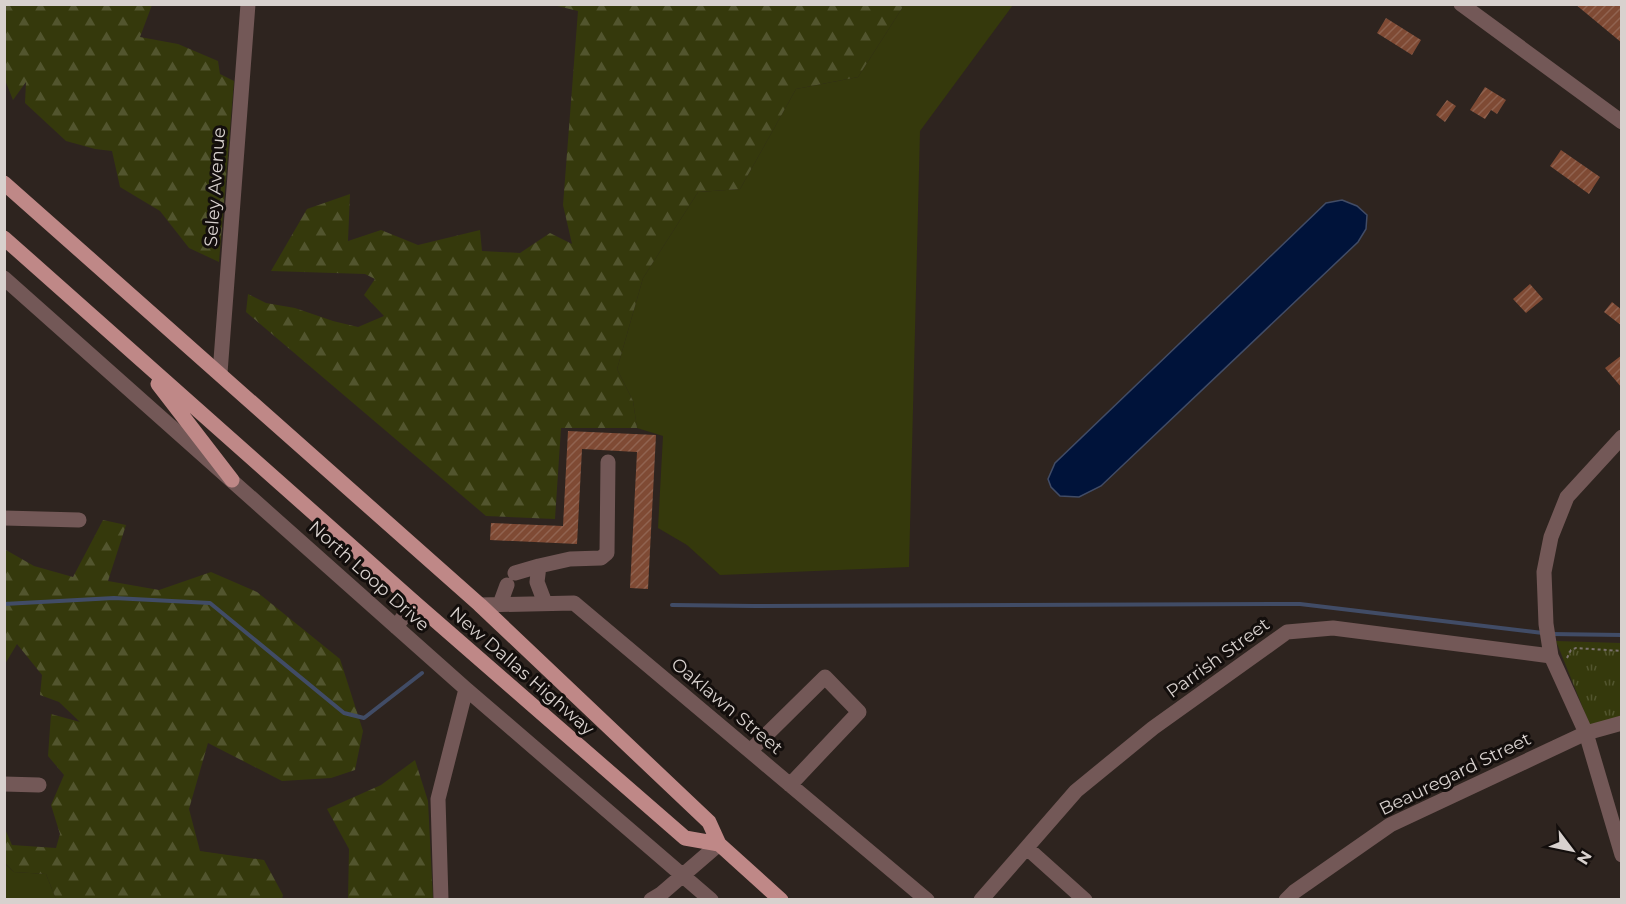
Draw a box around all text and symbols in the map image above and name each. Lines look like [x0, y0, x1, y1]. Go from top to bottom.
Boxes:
street label: Seley Avenue [200, 126, 230, 248]
street label: North Loop Drive [304, 516, 434, 636]
street label: New Dallas Highway [445, 602, 599, 740]
street label: Parrish Street [1162, 613, 1274, 703]
street label: Oaklawn Street [667, 653, 787, 759]
street label: Beauregard Street [1376, 728, 1534, 820]
north arrow [1542, 820, 1602, 880]
text: N [1573, 847, 1596, 868]

